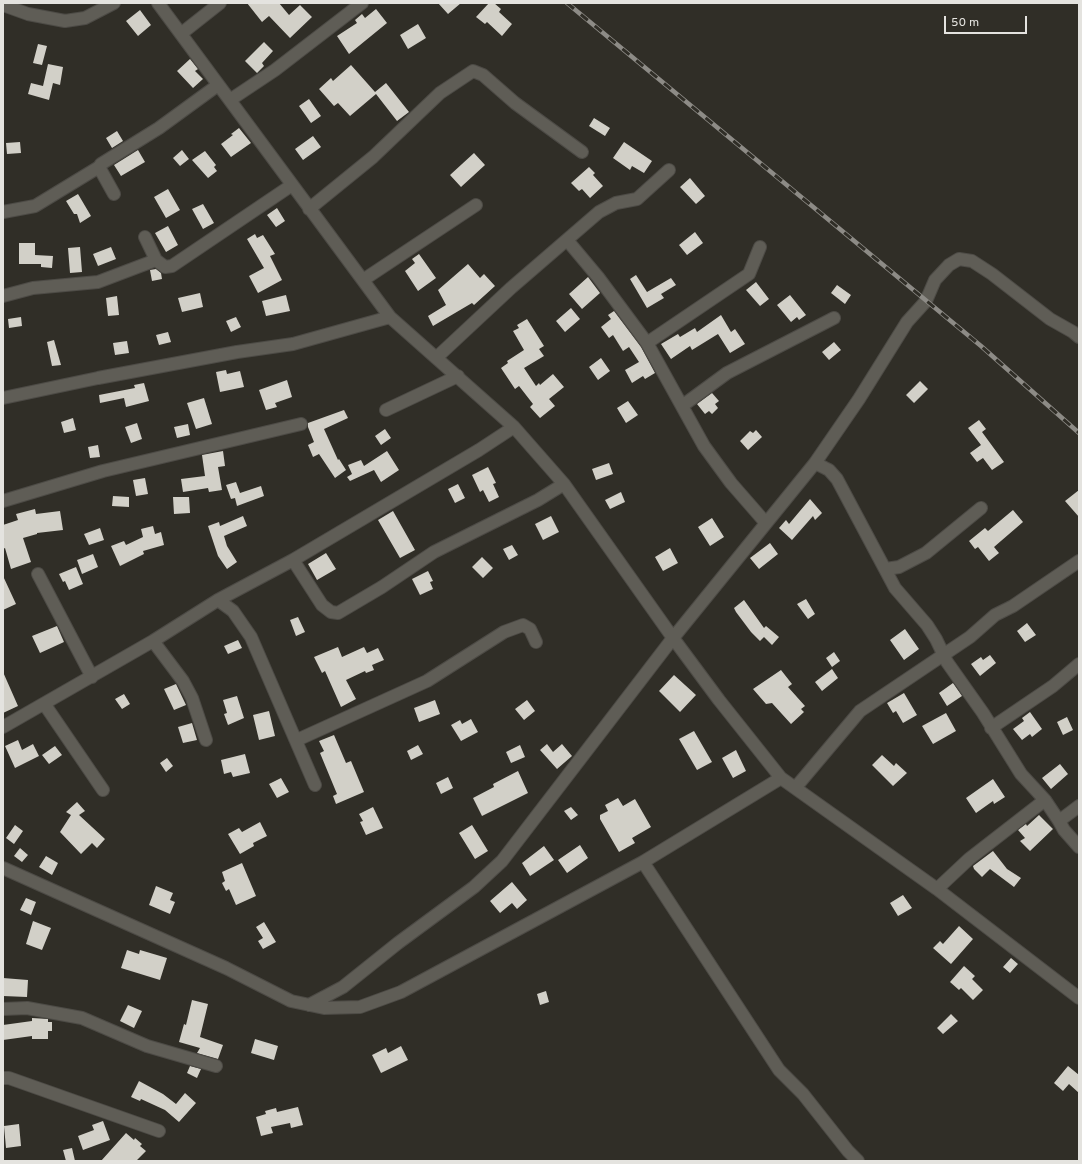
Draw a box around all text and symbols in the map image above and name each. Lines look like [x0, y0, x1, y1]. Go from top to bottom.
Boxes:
scale bar [946, 8, 1029, 34]
text: 50 m [951, 15, 979, 31]

